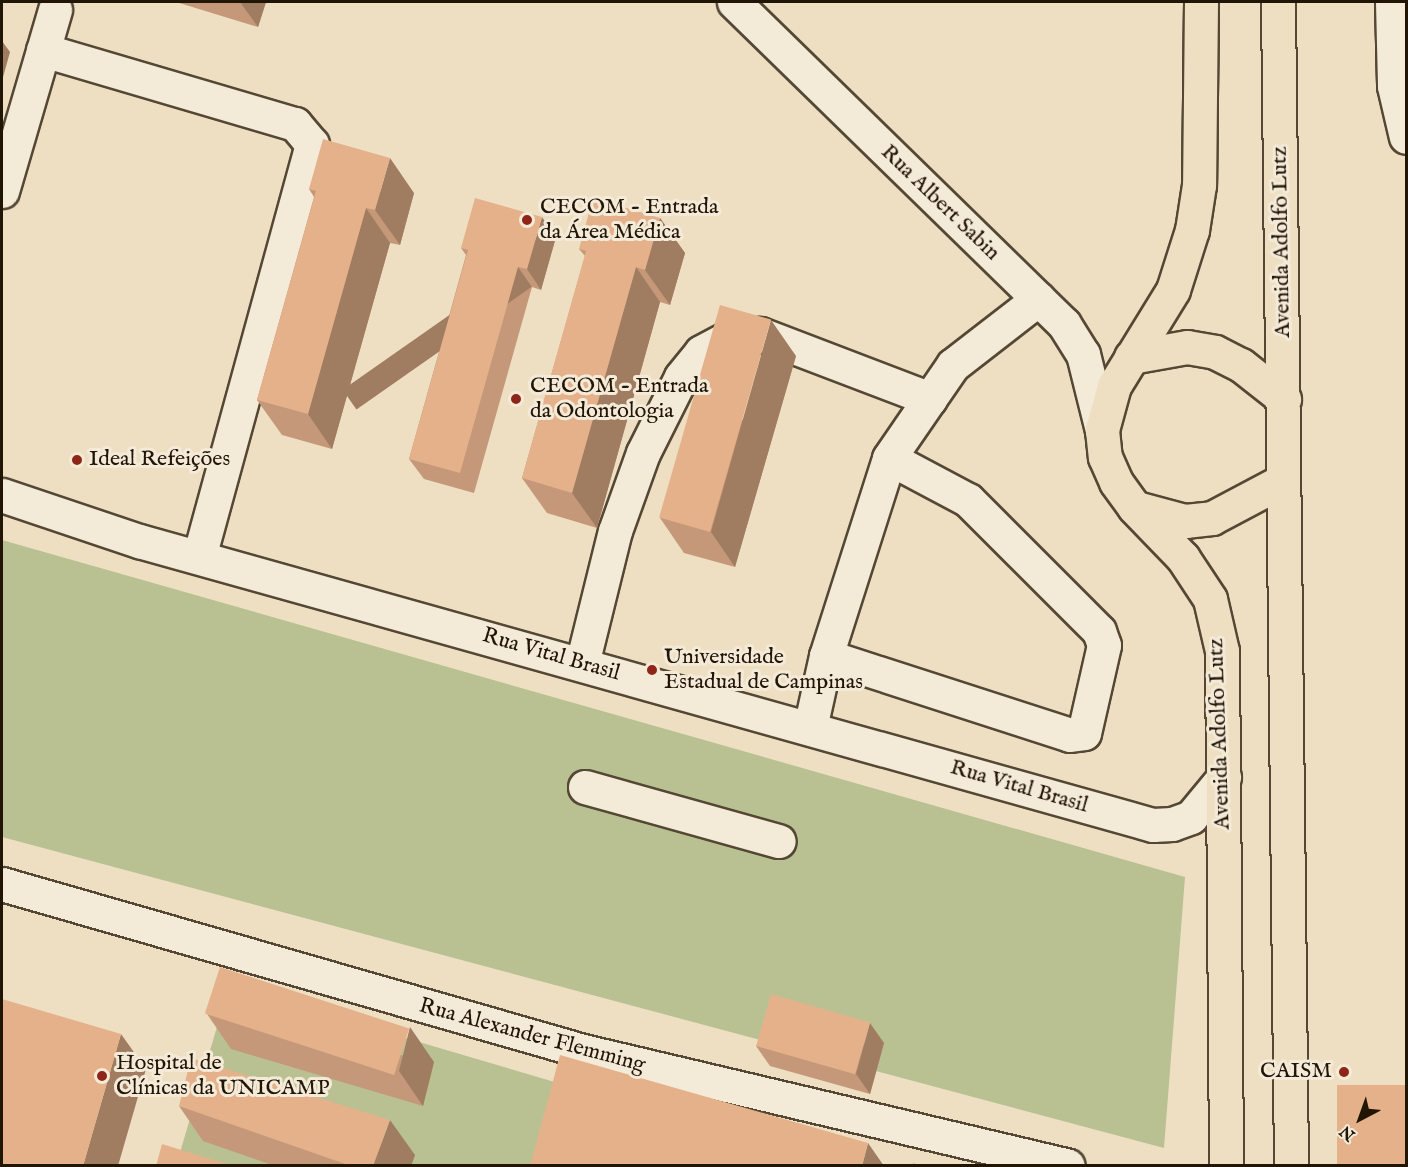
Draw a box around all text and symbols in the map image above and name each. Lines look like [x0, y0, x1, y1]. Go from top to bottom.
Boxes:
street label: Rua Albert Sabin [875, 139, 1005, 267]
street label: Avenida Adolfo Lutz [1267, 146, 1297, 338]
place label: CECOM - Entrada da Área Médica [540, 194, 719, 246]
marker: CECOM - Entrada da Área Médica [518, 211, 536, 229]
place label: CECOM - Entrada da Odontologia [530, 373, 709, 424]
marker: CECOM - Entrada da Odontologia [507, 390, 525, 408]
place label: Ideal Refeições [89, 447, 230, 473]
marker: Ideal Refeições [70, 453, 84, 467]
street label: Rua Vital Brasil [479, 623, 623, 687]
street label: Avenida Adolfo Lutz [1203, 638, 1237, 830]
place label: Universidade Estadual de Campinas [664, 644, 863, 696]
marker: Universidade Estadual de Campinas [645, 663, 659, 677]
street label: Rua Vital Brasil [947, 755, 1091, 819]
street label: Rua Alexander Flemming [416, 993, 648, 1079]
place label: Hospital de Clínicas da UNICAMP [116, 1050, 330, 1102]
place label: CAISM [1260, 1059, 1332, 1085]
marker: CAISM [1337, 1065, 1351, 1079]
marker: Hospital de Clínicas da UNICAMP [93, 1067, 111, 1085]
north arrow [1330, 1089, 1390, 1149]
text: N [1336, 1120, 1360, 1145]

